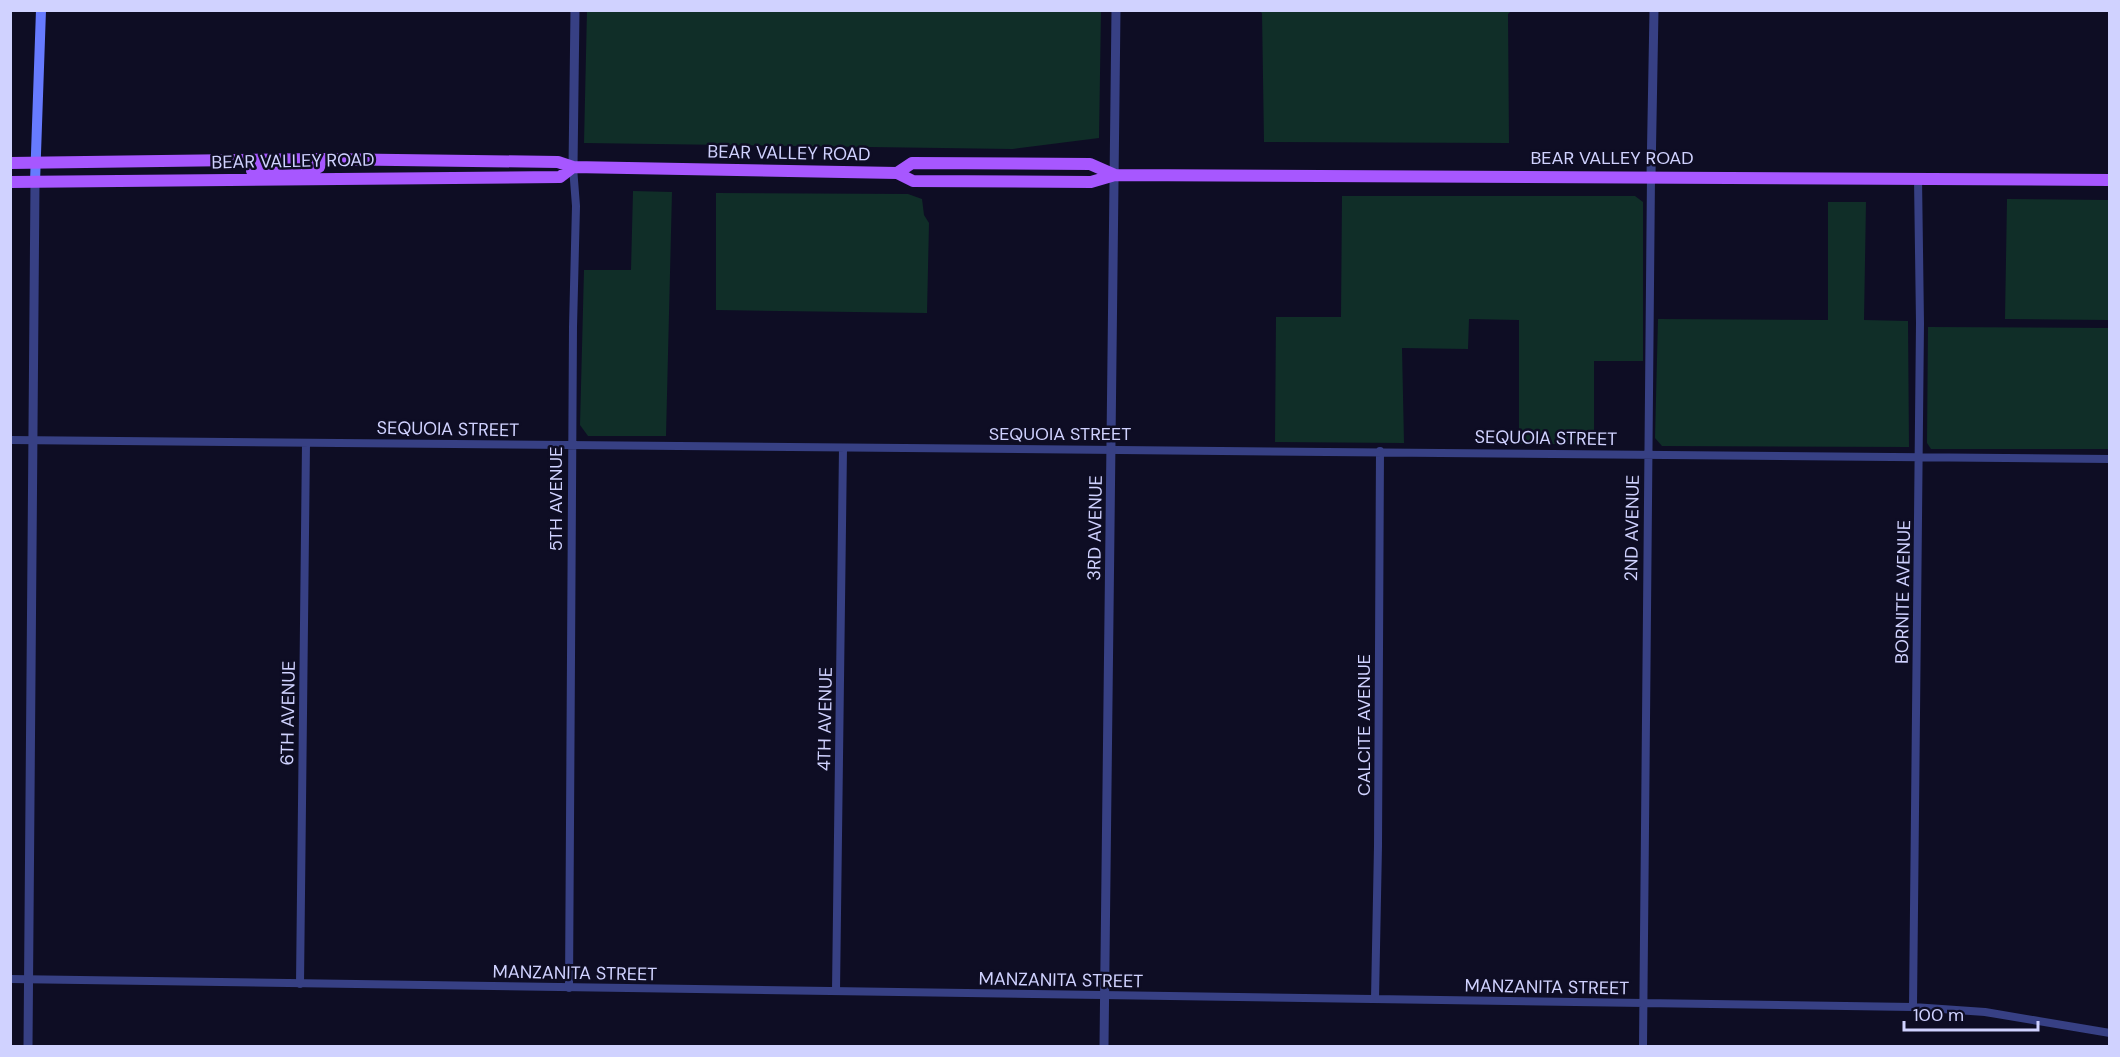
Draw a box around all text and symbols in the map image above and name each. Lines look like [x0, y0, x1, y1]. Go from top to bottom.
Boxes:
street label: BEAR VALLEY ROAD [707, 140, 871, 166]
street label: BEAR VALLEY ROAD [1530, 146, 1694, 170]
street label: BEAR VALLEY ROAD [211, 148, 375, 174]
street label: SEQUOIA STREET [377, 416, 519, 442]
street label: SEQUOIA STREET [989, 422, 1131, 446]
street label: SEQUOIA STREET [1475, 425, 1617, 451]
street label: 5TH AVENUE [544, 447, 568, 551]
street label: 2ND AVENUE [1619, 474, 1645, 582]
street label: 3RD AVENUE [1082, 475, 1108, 581]
street label: BORNITE AVENUE [1890, 520, 1916, 664]
street label: CALCITE AVENUE [1352, 654, 1376, 796]
street label: 6TH AVENUE [275, 660, 301, 766]
street label: 4TH AVENUE [812, 667, 838, 771]
street label: MANZANITA STREET [492, 960, 658, 986]
street label: MANZANITA STREET [978, 967, 1144, 993]
street label: MANZANITA STREET [1464, 974, 1630, 1000]
scale bar [1904, 994, 2038, 1032]
text: 100 m [1913, 1003, 1964, 1027]

